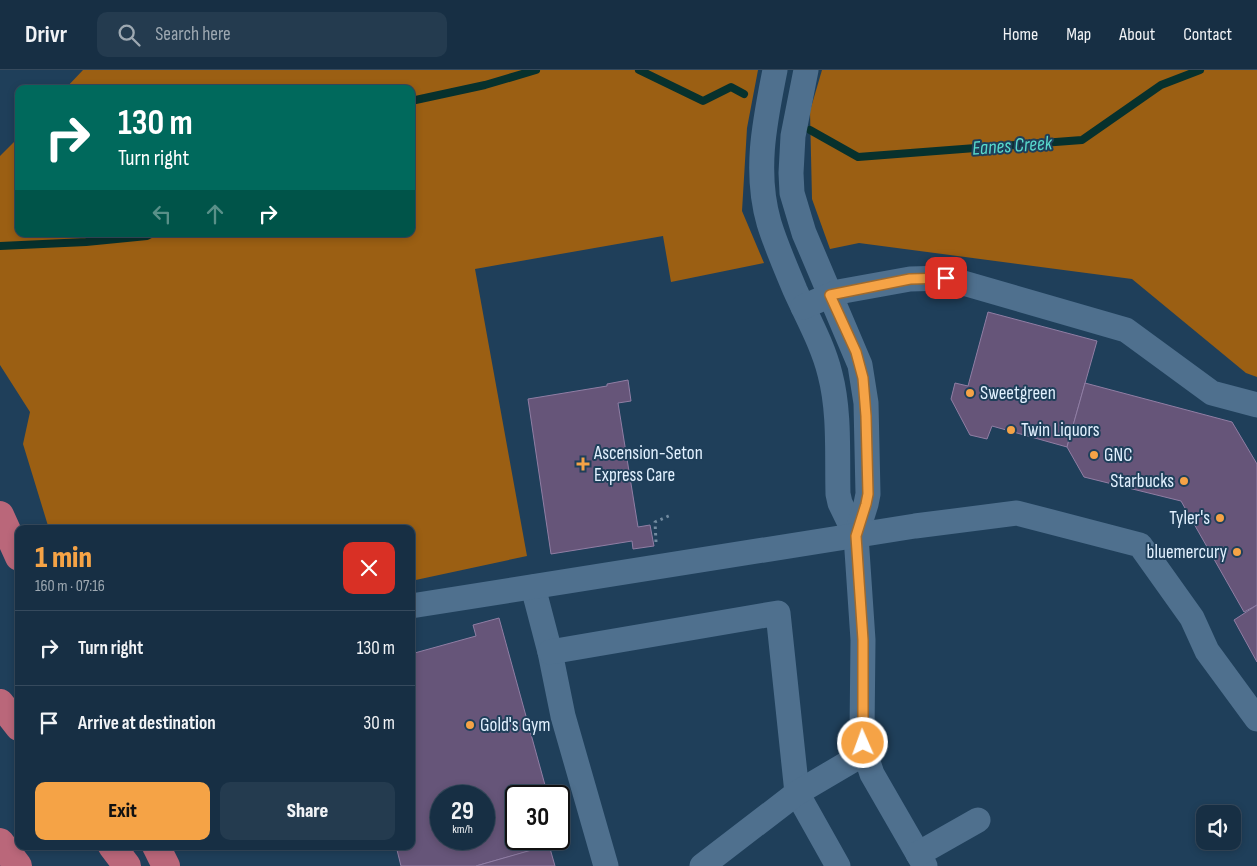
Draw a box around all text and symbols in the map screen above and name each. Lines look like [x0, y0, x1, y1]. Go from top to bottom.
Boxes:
search box [97, 12, 447, 57]
text: Drivr [25, 20, 67, 49]
icon: search [115, 21, 143, 49]
text: Search here [155, 23, 231, 46]
text: Home [1003, 24, 1038, 45]
text: Map [1066, 24, 1091, 45]
text: About [1119, 24, 1155, 45]
text: Contact [1183, 24, 1232, 45]
text: 130 m [118, 102, 193, 145]
icon: right [35, 105, 100, 170]
water label: Eanes Creek [971, 131, 1053, 161]
text: Turn right [118, 145, 189, 172]
icon: left [148, 200, 176, 228]
icon: ahead [201, 200, 229, 228]
icon: right [254, 200, 282, 228]
pin [925, 257, 967, 299]
icon: arrive [932, 264, 960, 292]
place label: Sweetgreen [980, 382, 1056, 405]
marker: Sweetgreen [964, 387, 976, 399]
place label: Twin Liquors [1021, 419, 1100, 442]
marker: Twin Liquors [1005, 424, 1017, 436]
place label: Ascension-Seton Express Care [593, 442, 703, 487]
place label: GNC [1104, 444, 1132, 467]
marker: GNC [1088, 449, 1100, 461]
marker: Ascension-Seton Express Care [576, 457, 590, 471]
place label: Starbucks [1110, 470, 1174, 493]
marker: Starbucks [1178, 475, 1190, 487]
place label: Tyler's [1169, 507, 1210, 530]
marker: Tyler's [1214, 512, 1226, 524]
text: 1 min [35, 540, 92, 576]
place label: bluemercury [1147, 541, 1228, 564]
button: close [343, 542, 395, 594]
marker: bluemercury [1231, 546, 1243, 558]
text: 160 m · 07:16 [35, 577, 105, 596]
icon: right [35, 634, 63, 662]
text: Turn right [78, 637, 143, 660]
text: 130 m [357, 637, 395, 660]
icon: arrive [35, 709, 63, 737]
text: Arrive at destination [78, 712, 216, 735]
text: 30 m [363, 712, 395, 735]
place label: Gold's Gym [480, 714, 550, 737]
position arrow [836, 716, 888, 768]
marker: Gold's Gym [464, 719, 476, 731]
button: Exit [35, 782, 210, 840]
button: Share [220, 782, 395, 840]
speed limit sign: 30 [505, 785, 570, 850]
text: 29 [451, 796, 474, 827]
map controls [1196, 805, 1241, 850]
button: sound [1196, 805, 1241, 850]
text: km/h [452, 822, 473, 837]

